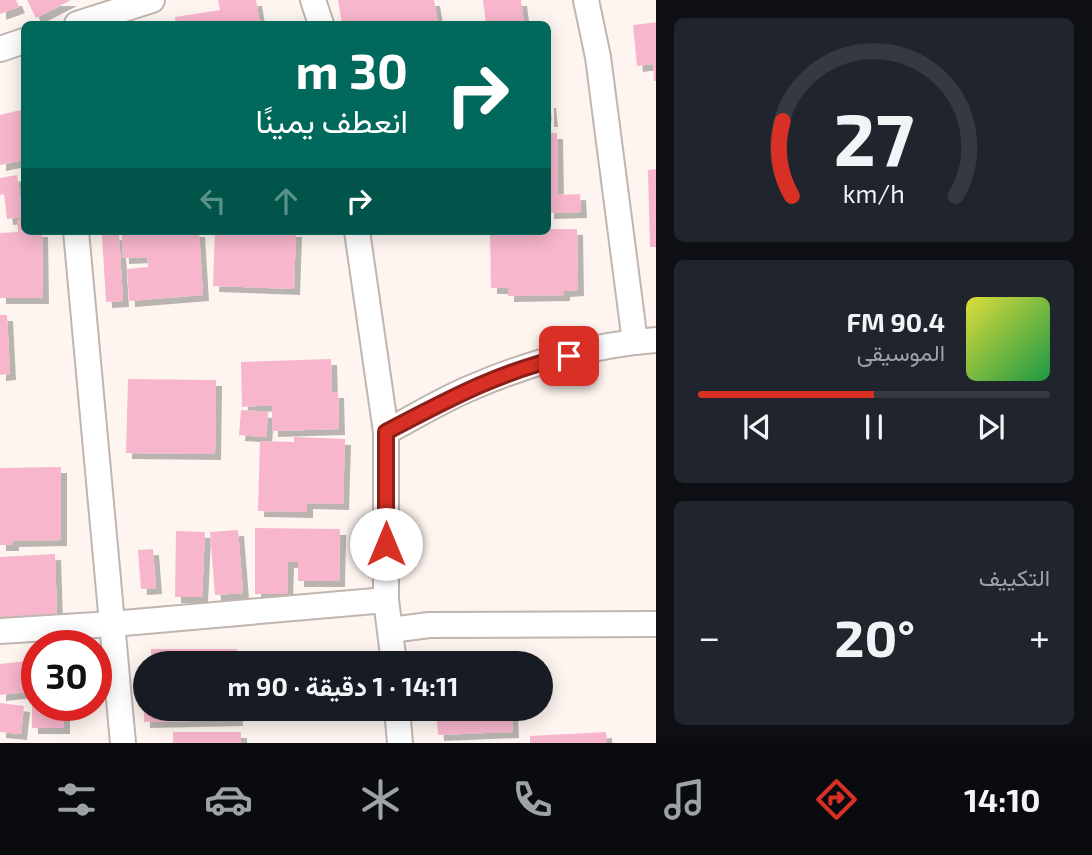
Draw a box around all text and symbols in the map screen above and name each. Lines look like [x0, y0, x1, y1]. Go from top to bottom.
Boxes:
text: 30 m [296, 40, 408, 99]
icon: right [432, 49, 523, 140]
text: 27 [834, 93, 914, 181]
text: انعطف يمينًا [256, 101, 408, 139]
text: km/h [843, 178, 905, 208]
icon: left [194, 182, 232, 220]
icon: ahead [267, 182, 305, 220]
icon: right [340, 182, 378, 220]
text: 90.4 FM [847, 306, 945, 337]
pin [539, 326, 599, 386]
icon: arrive [550, 337, 588, 375]
text: الموسيقى [857, 338, 945, 366]
icon: previous [738, 408, 776, 446]
icon: pause [855, 408, 893, 446]
icon: next [972, 408, 1010, 446]
position arrow [349, 507, 423, 581]
text: التكييف [979, 563, 1050, 591]
text: 20° [834, 605, 915, 667]
text: − [698, 613, 720, 659]
text: + [1029, 613, 1050, 659]
speed limit sign: 30 [21, 630, 112, 721]
text: 14:11 · 1 دقيقة · 90 m [228, 670, 458, 701]
icon: filters [52, 775, 101, 824]
icon: car [204, 775, 253, 824]
icon: climate [356, 775, 405, 824]
icon: phone [508, 775, 557, 824]
icon: music [660, 775, 709, 824]
icon: directions [812, 775, 861, 824]
text: 14:10 [964, 780, 1040, 818]

